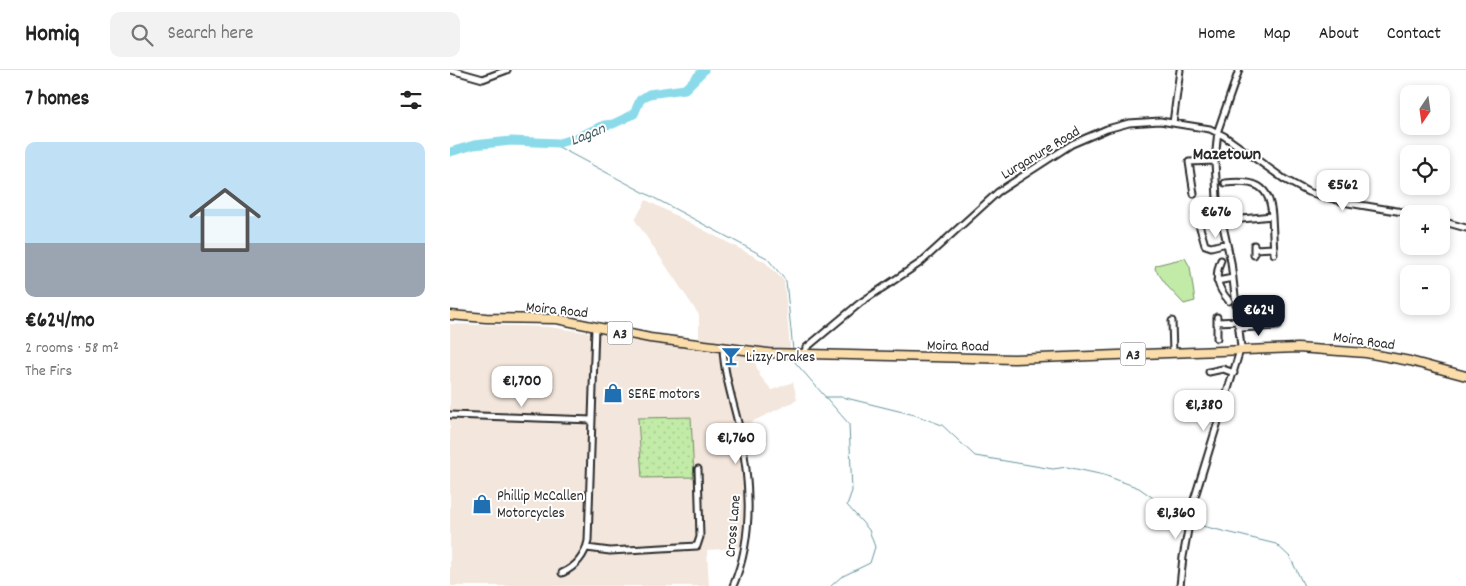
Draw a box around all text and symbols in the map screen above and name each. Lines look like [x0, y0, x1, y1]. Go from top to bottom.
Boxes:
search box [110, 12, 460, 57]
text: Homiq [25, 18, 80, 52]
icon: search [128, 21, 156, 49]
text: Search here [168, 21, 253, 48]
text: Home [1198, 22, 1235, 47]
text: Map [1263, 22, 1291, 47]
text: About [1319, 22, 1359, 47]
text: Contact [1387, 22, 1441, 47]
text: 7 homes [25, 85, 89, 115]
north arrow [1400, 85, 1450, 135]
map controls [1400, 85, 1450, 315]
icon: filters [397, 86, 425, 114]
water label: Lagan [567, 118, 609, 153]
street label: Lurganure Road [997, 121, 1085, 186]
district label: Mazetown [1193, 143, 1261, 168]
button: locate [1400, 145, 1450, 195]
pin: €562 [1313, 170, 1373, 212]
text: €562 [1327, 174, 1359, 197]
icon: home [180, 175, 270, 265]
pin: €676 [1186, 196, 1246, 239]
text: €676 [1201, 201, 1231, 224]
button: + [1400, 205, 1450, 255]
button: − [1400, 265, 1450, 315]
pin: €624 [1229, 294, 1289, 337]
street label: Moira Road [525, 297, 589, 325]
text: €624 [1244, 299, 1274, 322]
text: €624/mo [25, 307, 95, 337]
road number: A3 [608, 322, 632, 344]
street label: Moira Road [1331, 327, 1396, 357]
street label: Moira Road [927, 335, 989, 359]
text: 2 rooms · 58 m² [25, 337, 119, 360]
road number: A3 [1120, 342, 1146, 366]
bar icon: Lizzy Drakes [720, 345, 742, 367]
place label: Lizzy Drakes [746, 347, 815, 369]
text: The Firs [25, 360, 72, 383]
pin: €1,700 [481, 366, 563, 408]
text: €1,700 [502, 370, 542, 393]
shop icon: SERE motors [602, 382, 624, 404]
place label: SERE motors [628, 384, 700, 406]
pin: €1,380 [1163, 390, 1245, 432]
text: €1,380 [1185, 394, 1223, 417]
pin: €1,760 [695, 422, 777, 465]
text: €1,760 [717, 427, 755, 450]
place label: Phillip McCallen Motorcycles [497, 486, 584, 525]
shop icon: Phillip McCallen Motorcycles [471, 493, 493, 515]
street label: Cross Lane [720, 494, 748, 558]
pin: €1,360 [1135, 498, 1217, 540]
text: €1,360 [1156, 502, 1196, 525]

